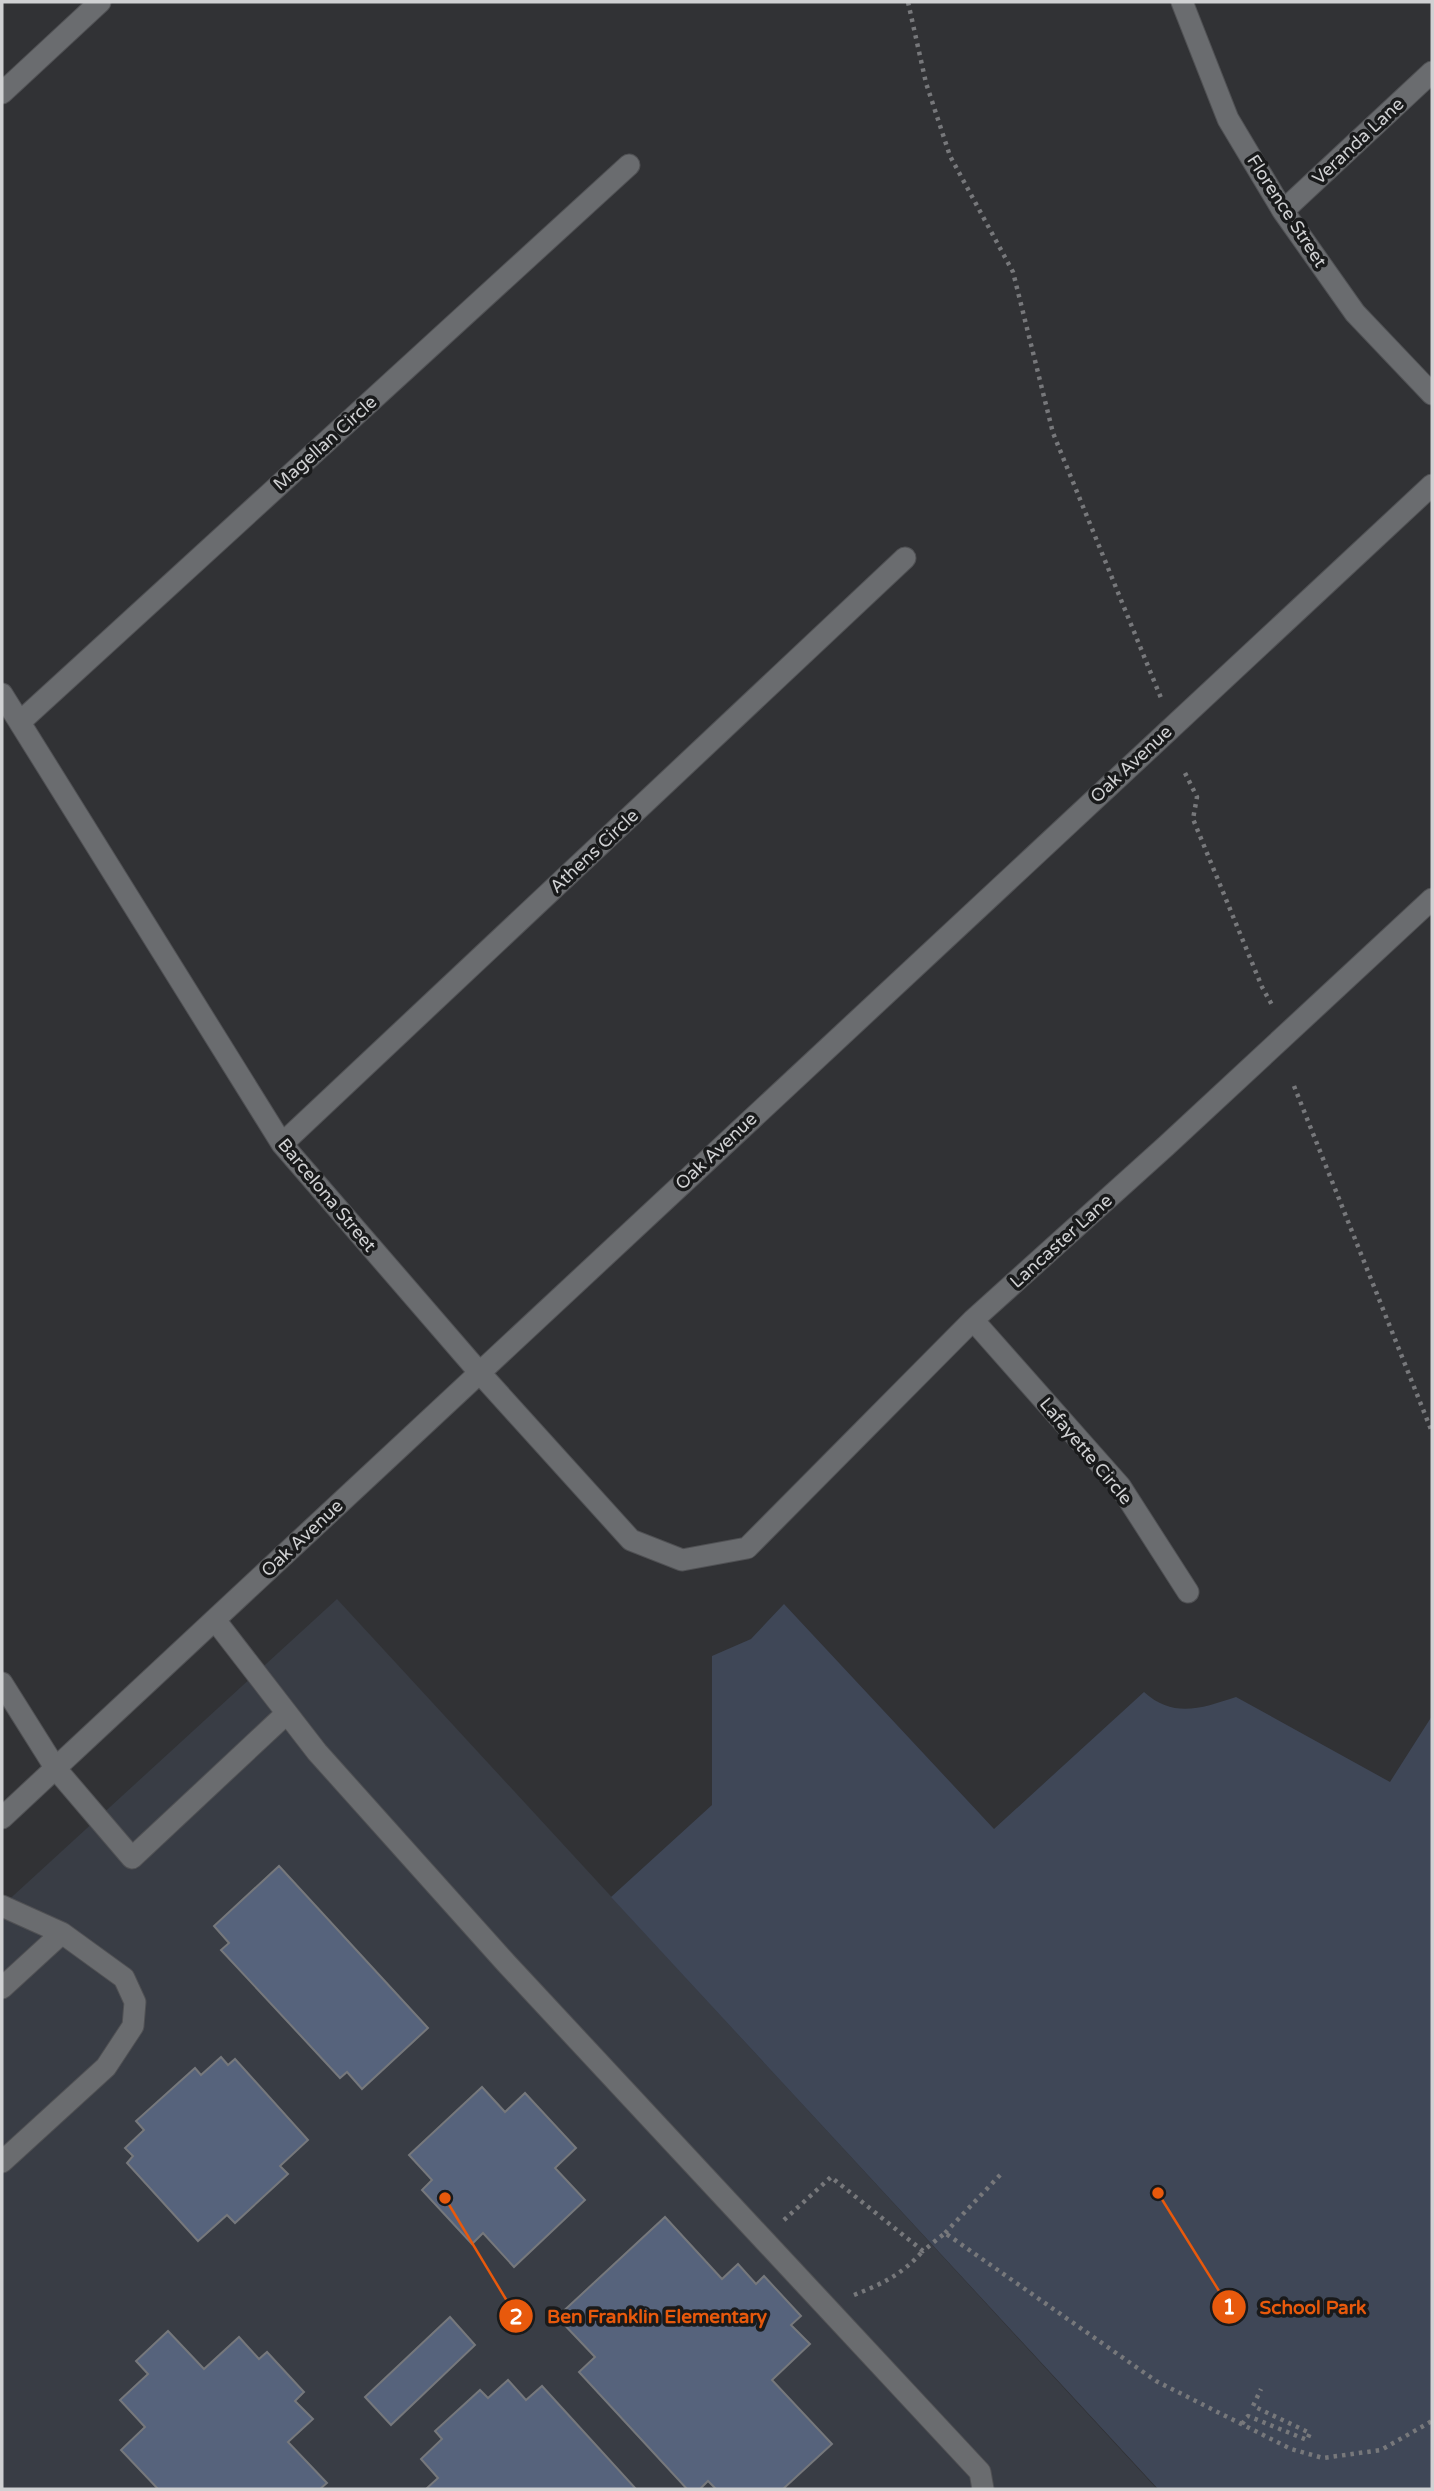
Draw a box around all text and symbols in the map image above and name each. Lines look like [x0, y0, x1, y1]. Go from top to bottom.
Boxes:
street label: Veranda Lane [1308, 93, 1408, 189]
street label: Florence Street [1242, 151, 1332, 272]
street label: Magellan Circle [269, 391, 381, 495]
street label: Oak Avenue [1086, 721, 1176, 807]
street label: Athens Circle [545, 804, 643, 898]
street label: Oak Avenue [671, 1108, 761, 1194]
street label: Barcelona Street [273, 1134, 381, 1256]
street label: Lancaster Lane [1005, 1189, 1117, 1293]
street label: Lafayette Circle [1035, 1393, 1137, 1509]
street label: Oak Avenue [257, 1495, 347, 1581]
callout: School Park [1211, 2287, 1381, 2327]
text: 1 [1222, 2295, 1236, 2320]
callout: Ben Franklin Elementary [498, 2296, 781, 2336]
text: School Park [1260, 2297, 1367, 2319]
text: 2 [509, 2305, 523, 2330]
text: Ben Franklin Elementary [547, 2306, 768, 2329]

